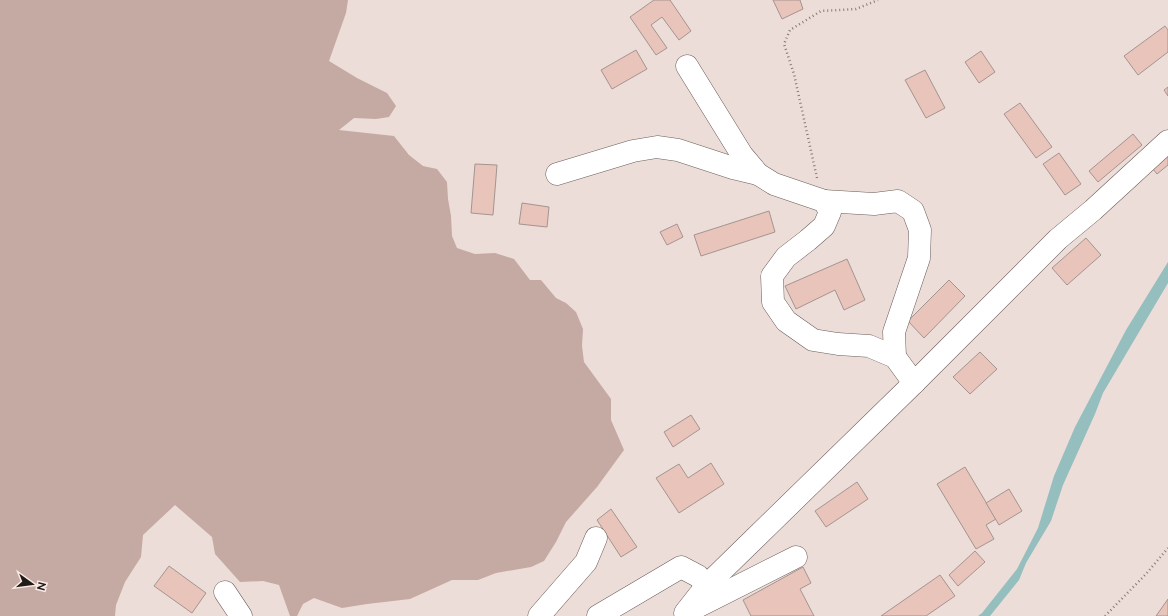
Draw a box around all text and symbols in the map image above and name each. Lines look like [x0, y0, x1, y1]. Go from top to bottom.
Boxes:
north arrow [12, 564, 52, 604]
text: N [34, 581, 49, 592]

